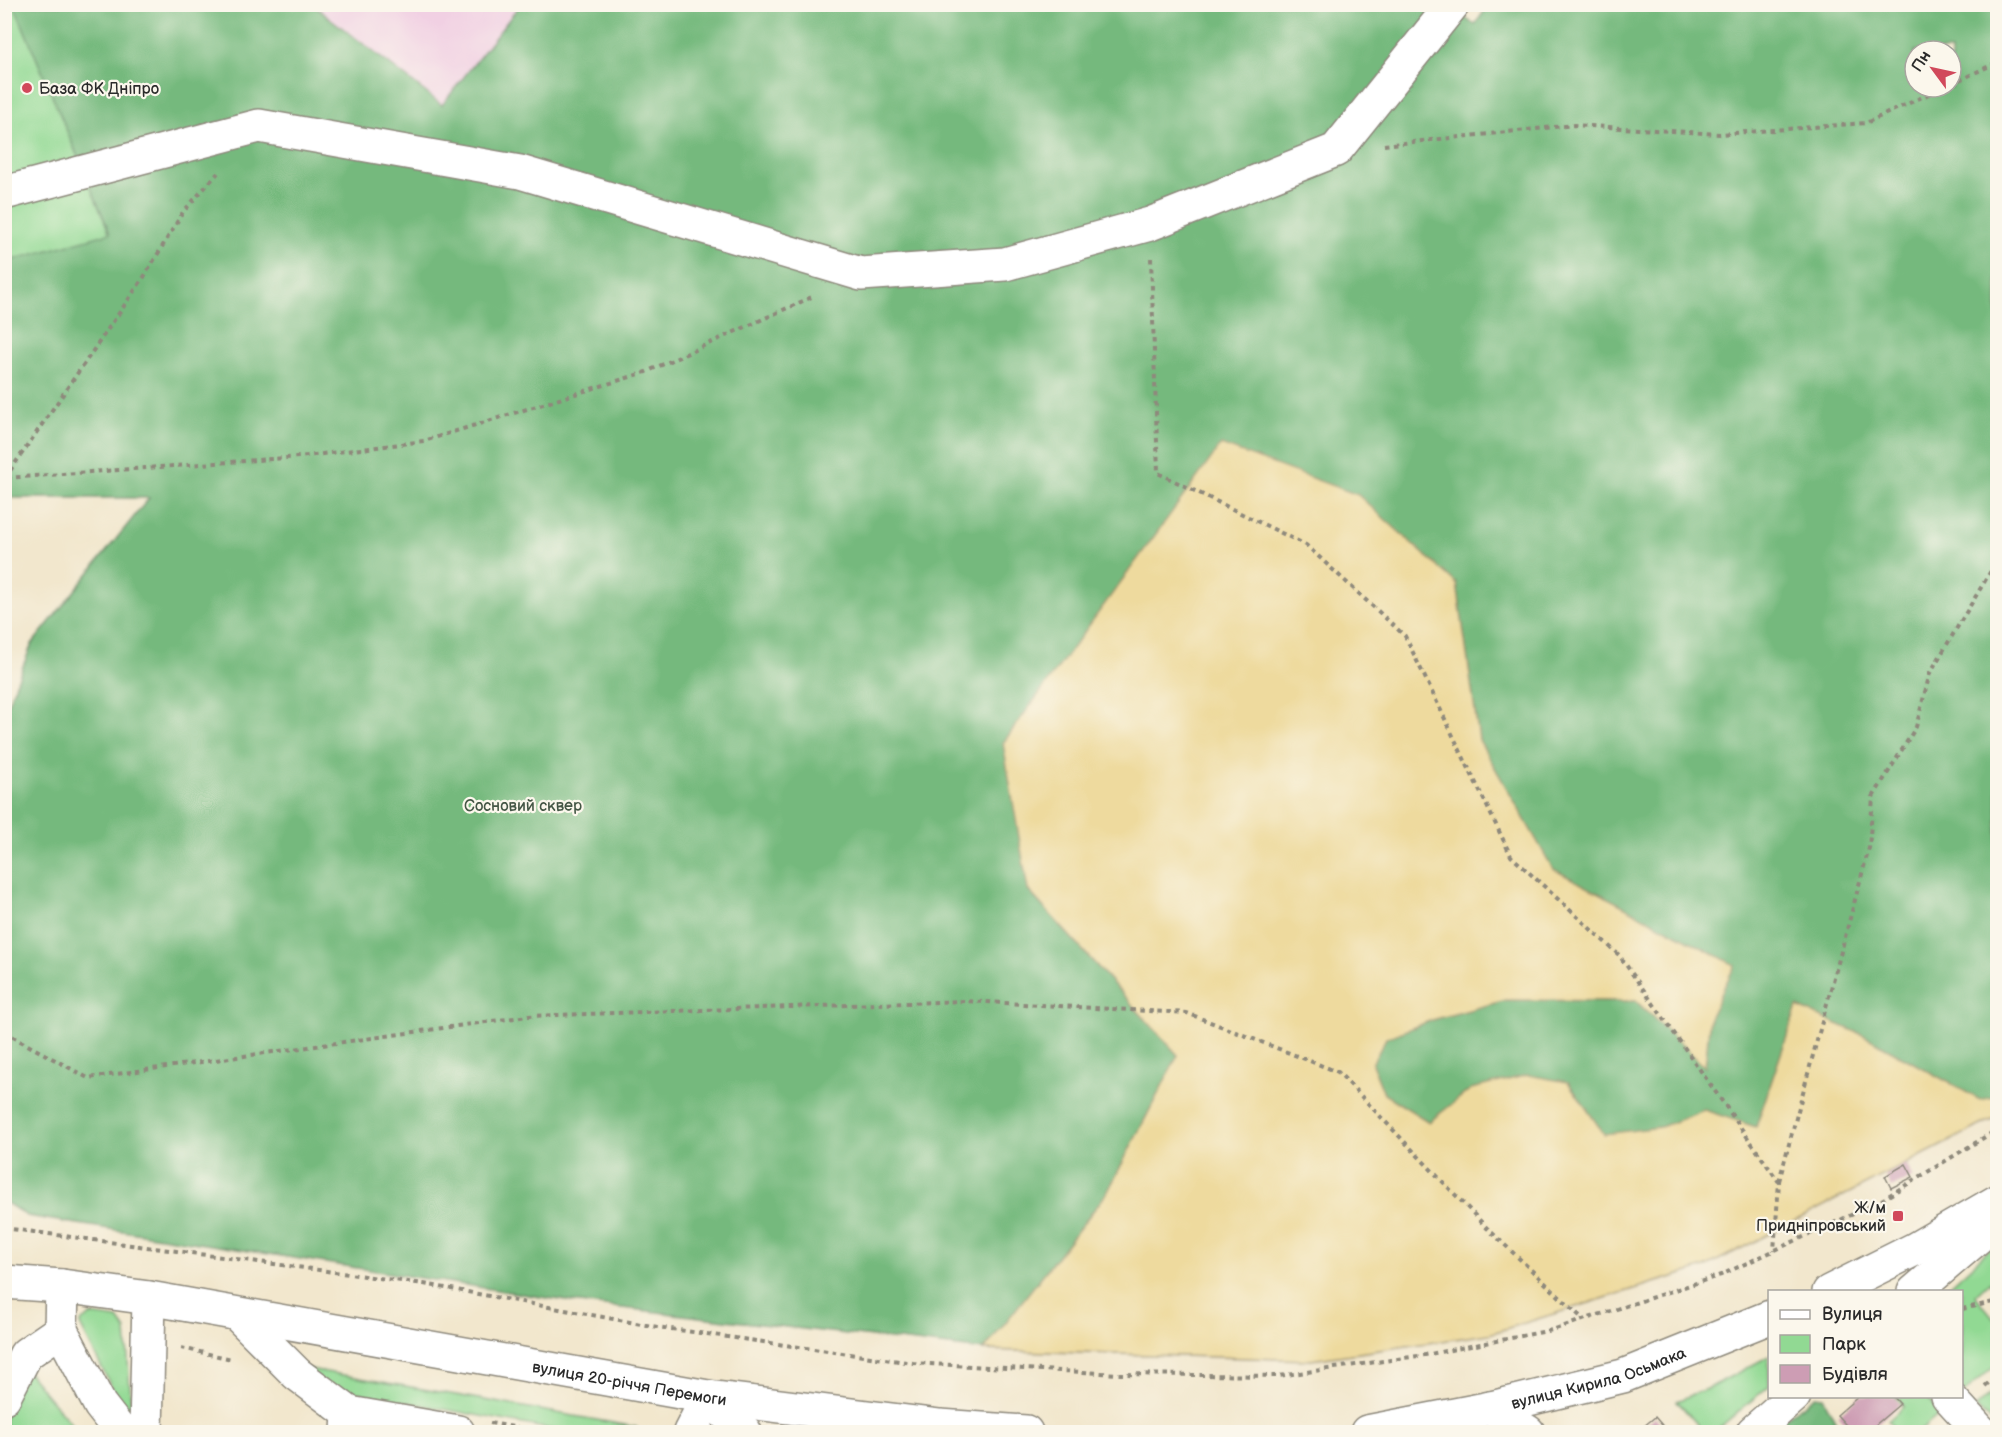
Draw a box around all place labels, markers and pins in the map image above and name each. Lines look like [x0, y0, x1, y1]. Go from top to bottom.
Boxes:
place label: База ФК Дніпро [39, 80, 159, 99]
marker: База ФК Дніпро [20, 81, 34, 95]
place label: Ж/м Придніпровський [1756, 1199, 1886, 1236]
marker: Ж/м Придніпровський [1891, 1209, 1905, 1223]

